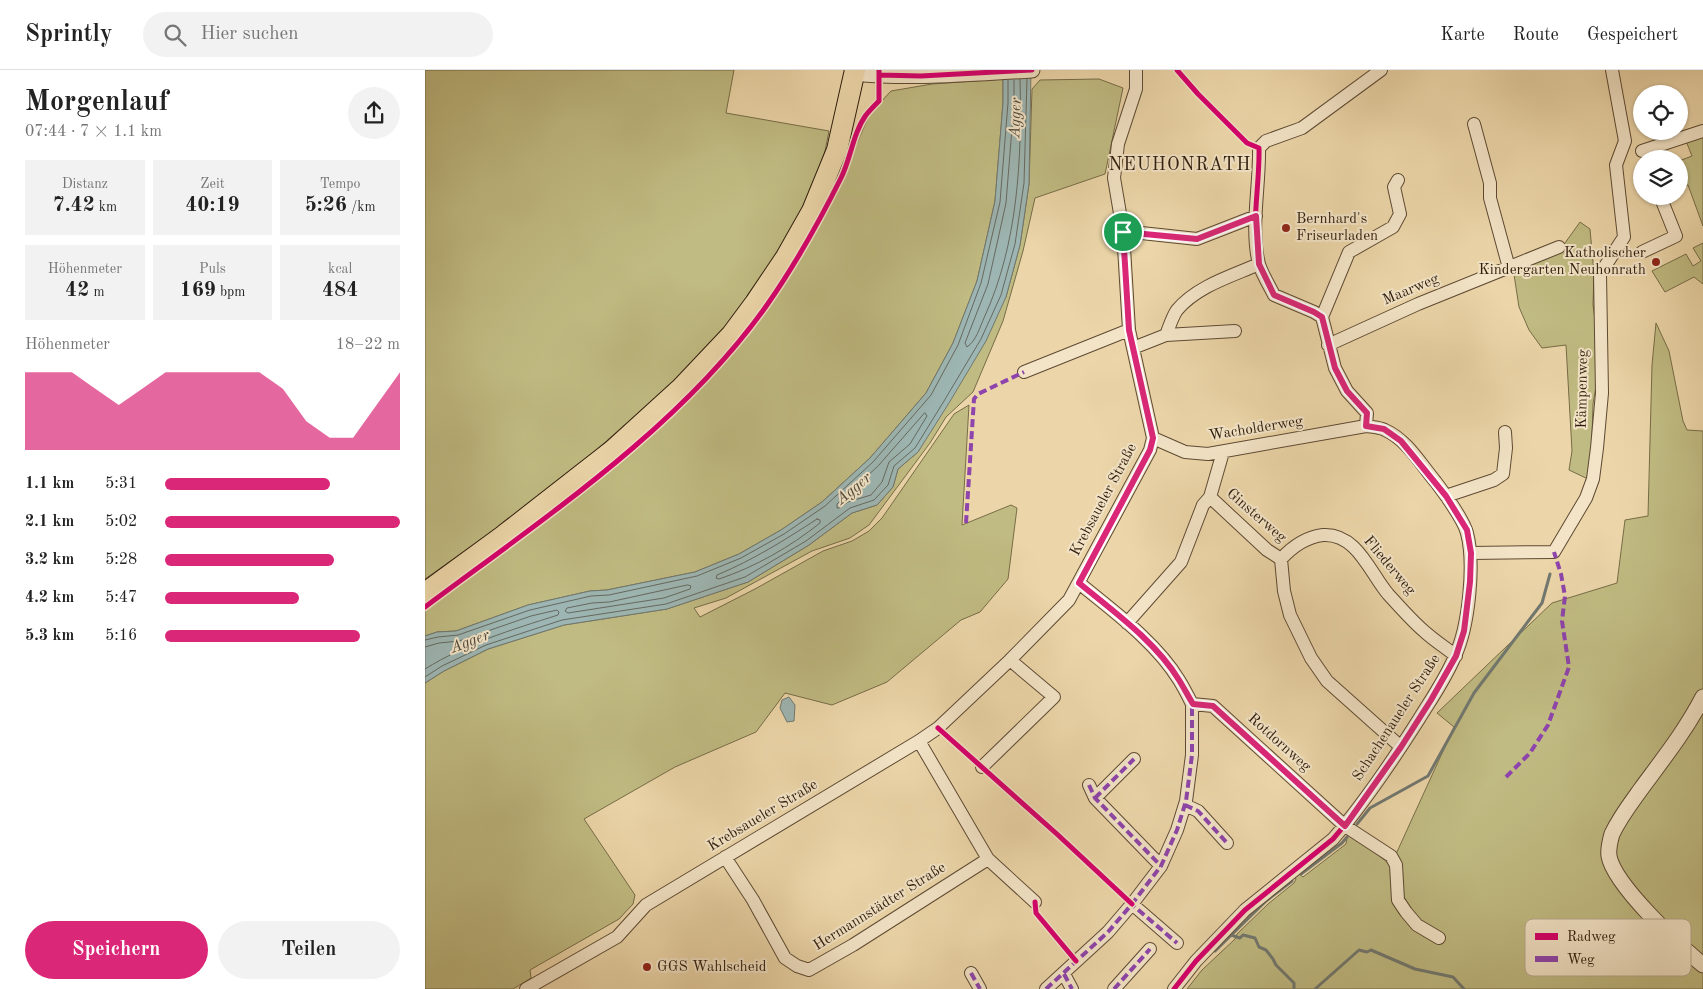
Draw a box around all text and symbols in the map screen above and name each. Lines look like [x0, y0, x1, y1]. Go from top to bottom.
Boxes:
search box [143, 12, 493, 57]
icon: search [161, 21, 189, 49]
text: Sprintly [25, 23, 113, 47]
text: Hier suchen [201, 25, 298, 44]
text: Karte [1440, 26, 1485, 44]
text: Route [1513, 26, 1559, 44]
text: Gespeichert [1587, 26, 1678, 44]
map controls [1633, 85, 1688, 205]
button: locate [1633, 85, 1688, 140]
button: share [348, 87, 400, 139]
text: Morgenlauf [25, 89, 169, 117]
water label: Agger [1007, 96, 1025, 139]
text: 07:44 · 7 × 1.1 km [25, 124, 162, 140]
button: layers [1633, 150, 1688, 205]
district label: NEUHONRATH [1108, 156, 1252, 174]
text: Distanz [62, 177, 108, 191]
text: Zeit [200, 177, 225, 191]
text: Tempo [320, 177, 361, 191]
text: 7.42 [52, 195, 95, 216]
text: 40:19 [185, 195, 240, 216]
text: 5:26 [305, 195, 347, 216]
text: km [95, 200, 117, 214]
text: /km [347, 200, 376, 214]
pin [1102, 211, 1144, 253]
place label: Bernhard's Friseurladen [1296, 212, 1378, 244]
icon: arrive [1109, 218, 1137, 246]
marker: Bernhard's Friseurladen [1280, 222, 1292, 234]
place label: Katholischer Kindergarten Neuhonrath [1478, 246, 1646, 278]
marker: Katholischer Kindergarten Neuhonrath [1650, 256, 1662, 268]
text: Höhenmeter [48, 262, 122, 276]
text: Puls [199, 262, 226, 276]
text: kcal [328, 262, 352, 276]
street label: Maarweg [1381, 271, 1441, 309]
text: 42 [65, 280, 89, 301]
text: 169 [179, 280, 216, 301]
text: 484 [322, 280, 358, 301]
text: m [89, 285, 105, 299]
text: bpm [216, 285, 246, 299]
text: Höhenmeter [25, 337, 110, 353]
text: 18–22 m [336, 337, 400, 353]
street label: Kämpenweg [1575, 349, 1591, 429]
street label: Wacholderweg [1208, 414, 1304, 444]
street label: Krebsaueler Straße [1068, 441, 1140, 559]
water label: Agger [833, 469, 875, 509]
text: 1.1 km [25, 476, 74, 492]
text: 5:31 [105, 476, 137, 492]
street label: Ginsterweg [1223, 486, 1289, 546]
text: 2.1 km [25, 514, 74, 530]
text: 5:02 [105, 514, 137, 530]
street label: Fliederweg [1360, 534, 1418, 598]
text: 3.2 km [25, 552, 74, 568]
text: 5:28 [105, 552, 137, 568]
text: 4.2 km [25, 590, 74, 606]
text: 5:47 [105, 590, 137, 606]
water label: Agger [447, 627, 493, 657]
text: 5.3 km [25, 628, 74, 644]
text: 5:16 [105, 628, 137, 644]
street label: Schachenaueler Straße [1351, 652, 1444, 784]
street label: Rotdornweg [1245, 711, 1313, 775]
street label: Krebsaueler Straße [706, 777, 821, 855]
street label: Hermannstädter Straße [811, 860, 949, 954]
legend [1525, 919, 1691, 976]
button: Speichern [25, 921, 208, 979]
button: Teilen [218, 921, 400, 979]
text: Radweg [1567, 930, 1616, 944]
text: Weg [1567, 953, 1595, 967]
place label: GGS Wahlscheid [657, 960, 767, 975]
marker: GGS Wahlscheid [641, 961, 653, 973]

